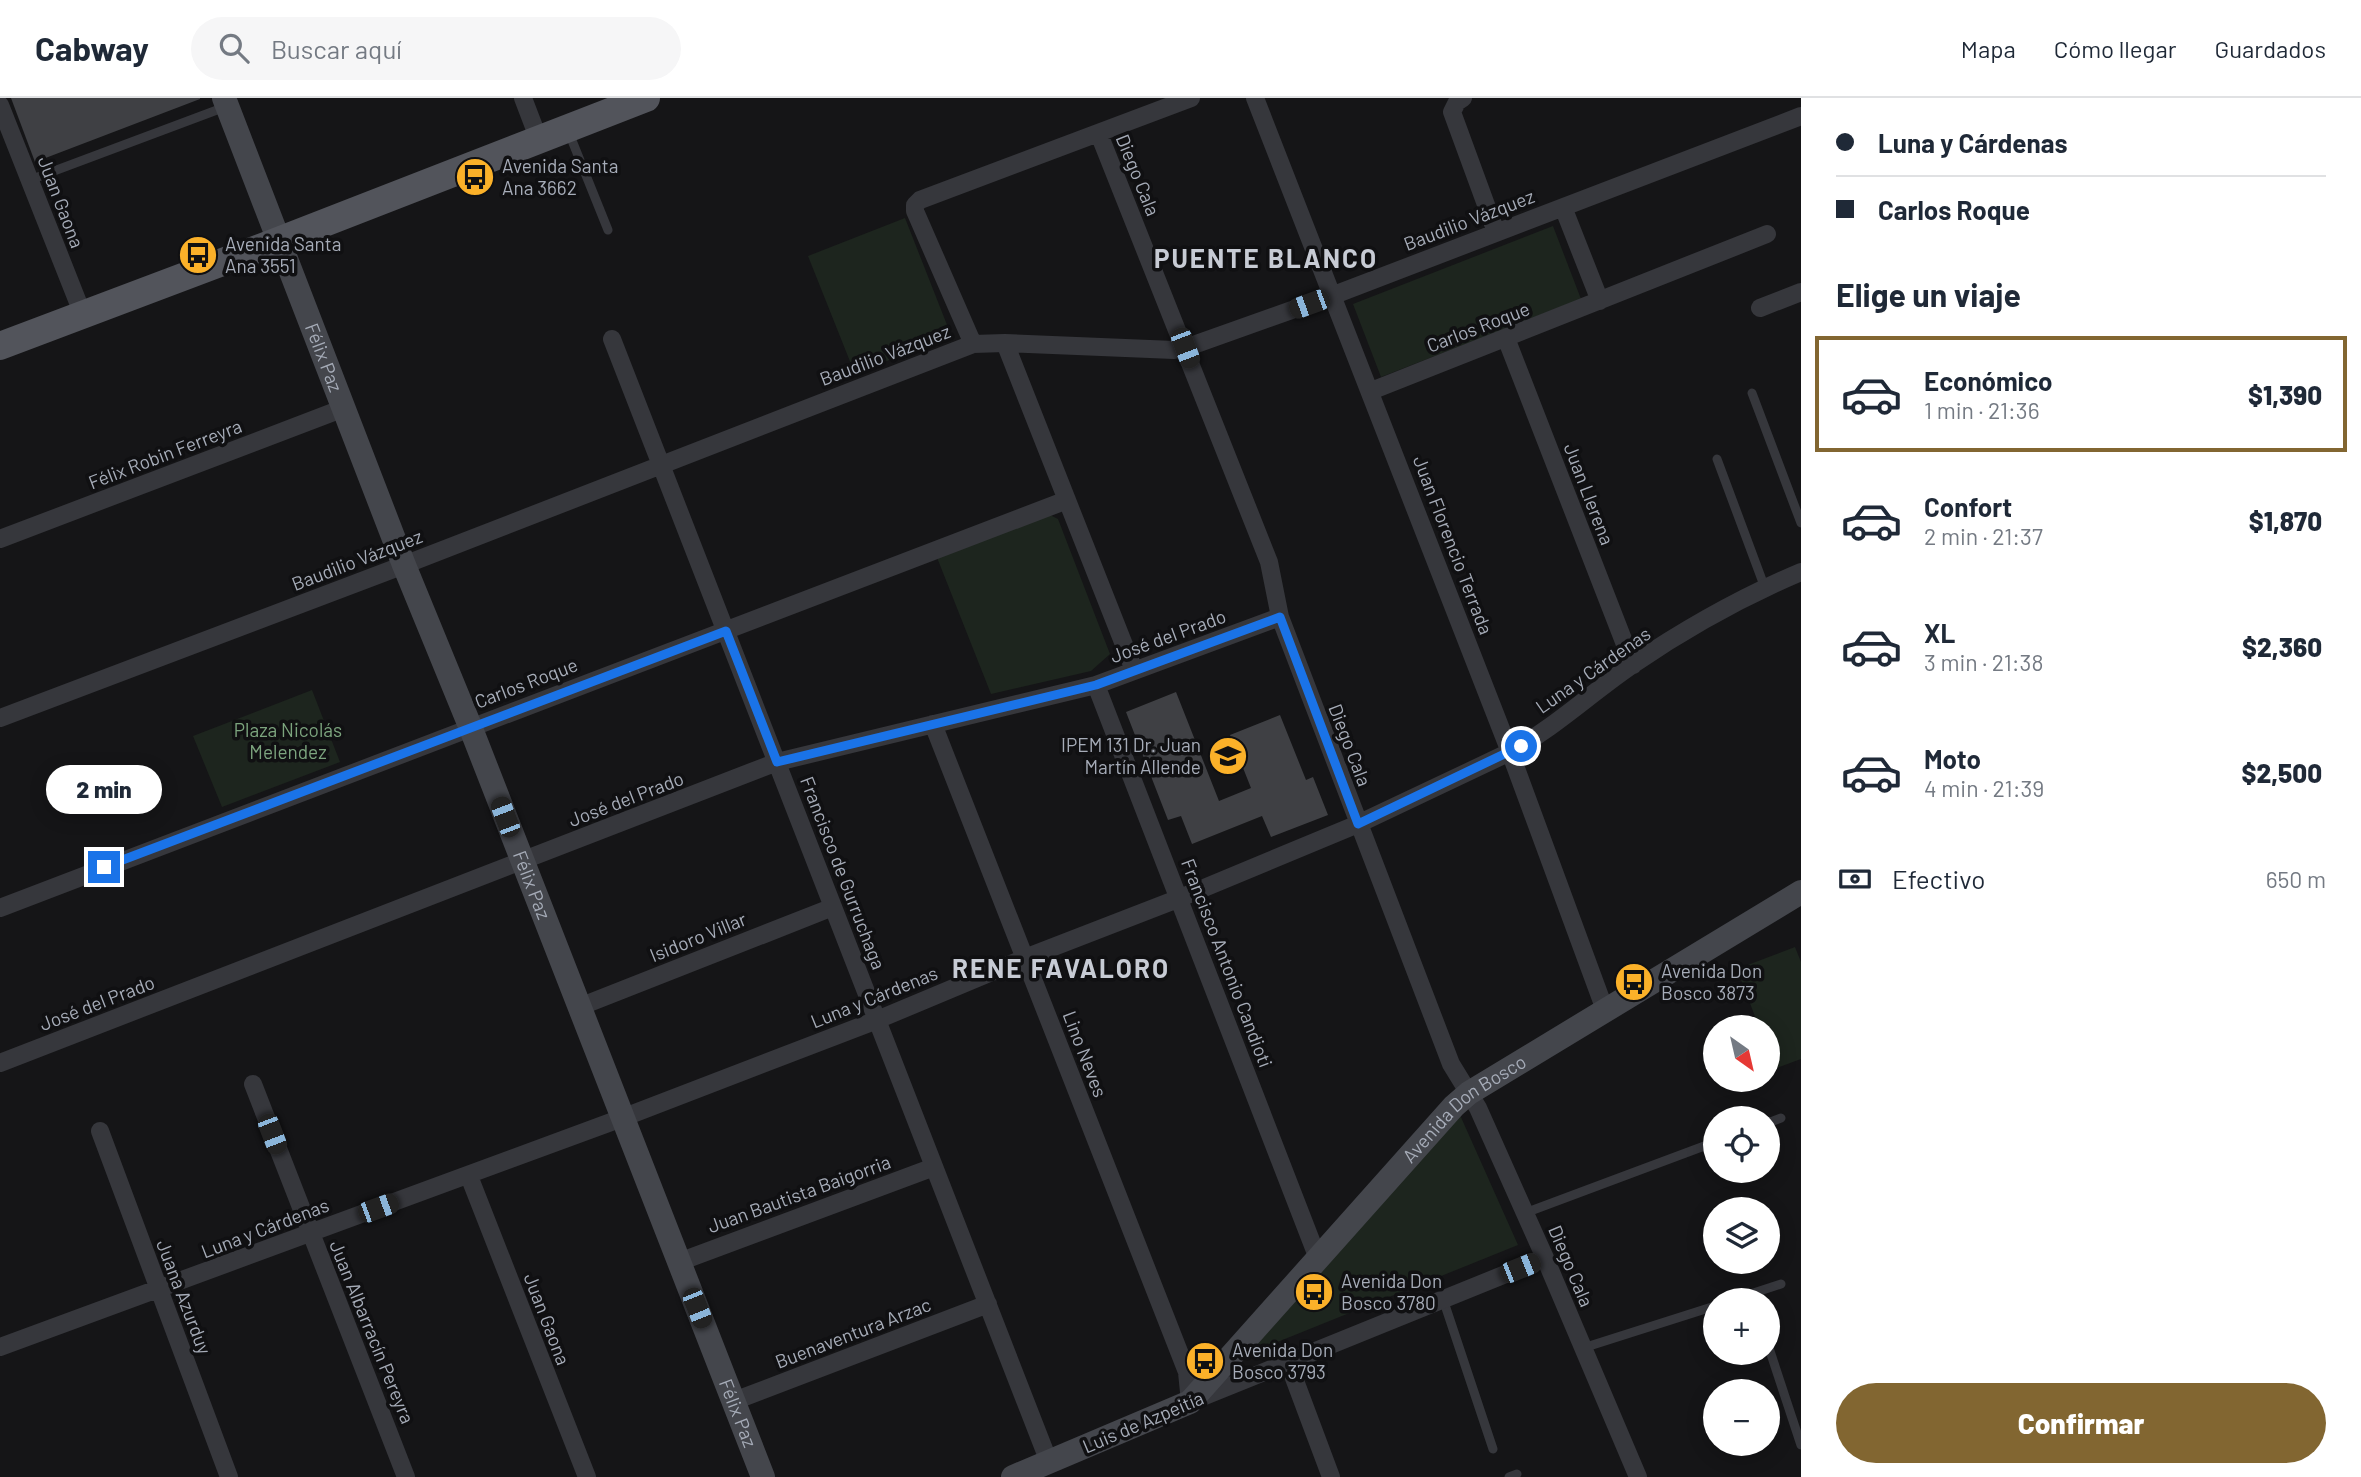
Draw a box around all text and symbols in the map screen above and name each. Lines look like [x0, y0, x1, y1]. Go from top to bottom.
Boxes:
search box [191, 17, 681, 80]
text: Cabway [35, 28, 149, 68]
icon: search [215, 29, 253, 67]
text: Buscar aquí [271, 33, 402, 64]
text: Mapa [1961, 34, 2016, 63]
text: Cómo llegar [2054, 34, 2176, 63]
text: Guardados [2214, 34, 2326, 63]
text: Luna y Cárdenas [1878, 127, 2068, 158]
street label: Diego Cala [1112, 131, 1165, 219]
street label: Juan Gaona [33, 153, 89, 251]
place label: Avenida Santa Ana 3662 [502, 154, 618, 199]
bus stop icon: Avenida Santa Ana 3662 [454, 156, 496, 198]
street label: Baudilio Vázquez [1400, 184, 1537, 255]
text: Carlos Roque [1878, 194, 2030, 225]
place label: Avenida Santa Ana 3551 [225, 232, 341, 277]
bus stop icon: Avenida Santa Ana 3551 [177, 234, 219, 276]
district label: PUENTE BLANCO [1154, 242, 1378, 273]
text: Elige un viaje [1836, 275, 2021, 313]
car [1286, 287, 1333, 321]
street label: Carlos Roque [1423, 296, 1533, 357]
street label: Baudilio Vázquez [816, 319, 953, 390]
street label: Félix Paz [301, 320, 348, 395]
car [1168, 325, 1203, 371]
icon: car [1840, 363, 1903, 426]
text: Económico [1924, 365, 2053, 396]
text: $1,390 [2248, 379, 2322, 410]
text: 1 min · 21:36 [1924, 396, 2040, 424]
street label: Félix Robin Ferreyra [85, 414, 245, 493]
street label: Juan Llerena [1560, 440, 1619, 548]
street label: Juan Florencio Terrada [1409, 452, 1498, 637]
icon: car [1840, 489, 1903, 552]
text: Confort [1924, 491, 2012, 522]
text: $1,870 [2249, 505, 2322, 536]
text: 2 min · 21:37 [1924, 522, 2043, 550]
street label: Baudilio Vázquez [288, 524, 425, 595]
street label: José del Prado [1107, 604, 1229, 667]
icon: car [1840, 615, 1903, 678]
text: XL [1924, 617, 1955, 648]
street label: Luna y Cárdenas [1531, 622, 1655, 718]
text: $2,360 [2242, 631, 2322, 662]
text: 3 min · 21:38 [1924, 648, 2043, 676]
street label: Carlos Roque [471, 652, 581, 713]
street label: Diego Cala [1324, 700, 1377, 789]
park label: Plaza Nicolás Melendez [234, 718, 342, 763]
route start [1505, 730, 1537, 762]
place label: IPEM 131 Dr. Juan Martín Allende [1061, 733, 1201, 778]
school or university icon: IPEM 131 Dr. Juan Martín Allende [1207, 735, 1249, 777]
icon: car [1840, 741, 1903, 804]
text: Moto [1924, 743, 1981, 774]
text: $2,500 [2241, 757, 2322, 788]
callout: 2 min [46, 766, 162, 814]
street label: José del Prado [565, 766, 687, 831]
street label: Francisco de Gurruchaga [796, 773, 891, 973]
text: 4 min · 21:39 [1924, 774, 2044, 802]
text: 2 min [76, 775, 132, 803]
car [488, 794, 523, 840]
street label: Félix Paz [509, 847, 556, 922]
route end [88, 851, 120, 883]
street label: Francisco Antonio Candioti [1177, 855, 1278, 1070]
icon: cash [1836, 860, 1874, 898]
text: Efectivo [1892, 863, 1985, 894]
text: 650 m [2266, 865, 2326, 893]
street label: Isidoro Villar [646, 907, 749, 966]
district label: RENE FAVALORO [952, 952, 1170, 983]
place label: Avenida Don Bosco 3873 [1661, 959, 1762, 1004]
street label: Luna y Cárdenas [807, 961, 941, 1032]
bus stop icon: Avenida Don Bosco 3873 [1613, 961, 1655, 1003]
street label: José del Prado [36, 970, 158, 1035]
street label: Lino Neves [1059, 1007, 1112, 1100]
north arrow [1703, 1015, 1780, 1092]
map controls [1703, 1015, 1780, 1456]
street label: Avenida Don Bosco [1397, 1049, 1530, 1167]
button: locate [1703, 1106, 1780, 1183]
car [255, 1111, 290, 1157]
street label: Juan Bautista Baigorria [704, 1150, 894, 1237]
car [355, 1191, 402, 1225]
street label: Luna y Cárdenas [198, 1193, 332, 1262]
button: layers [1703, 1197, 1780, 1274]
street label: Diego Cala [1544, 1222, 1599, 1310]
street label: Juana Azurduy [152, 1236, 217, 1358]
street label: Juan Albarracín Pereyra [325, 1237, 420, 1427]
car [1497, 1250, 1544, 1286]
place label: Avenida Don Bosco 3780 [1341, 1269, 1442, 1314]
street label: Juan Gaona [519, 1270, 575, 1368]
bus stop icon: Avenida Don Bosco 3780 [1293, 1271, 1335, 1313]
car [680, 1285, 715, 1331]
button: + [1703, 1288, 1780, 1365]
street label: Buenaventura Arzac [772, 1292, 934, 1373]
place label: Avenida Don Bosco 3793 [1232, 1338, 1333, 1383]
bus stop icon: Avenida Don Bosco 3793 [1184, 1340, 1226, 1382]
street label: Félix Paz [715, 1375, 762, 1450]
button: − [1703, 1379, 1780, 1456]
button: Confirmar [1836, 1383, 2326, 1463]
street label: Luis de Azpeitía [1079, 1386, 1207, 1457]

